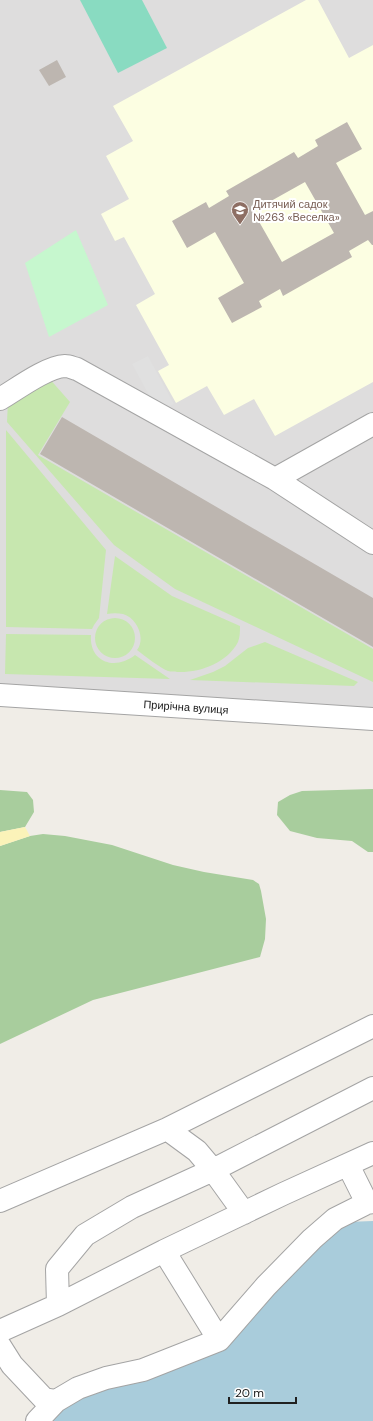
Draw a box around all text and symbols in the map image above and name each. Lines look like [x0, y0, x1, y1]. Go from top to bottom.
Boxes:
place label: Дитячий садок №263 «Веселка» [253, 197, 340, 224]
school or university icon: Дитячий садок №263 «Веселка» [230, 200, 250, 225]
street label: Прирічна вулиця [143, 697, 229, 717]
scale bar [229, 1379, 296, 1405]
text: 20 m [235, 1385, 264, 1401]

